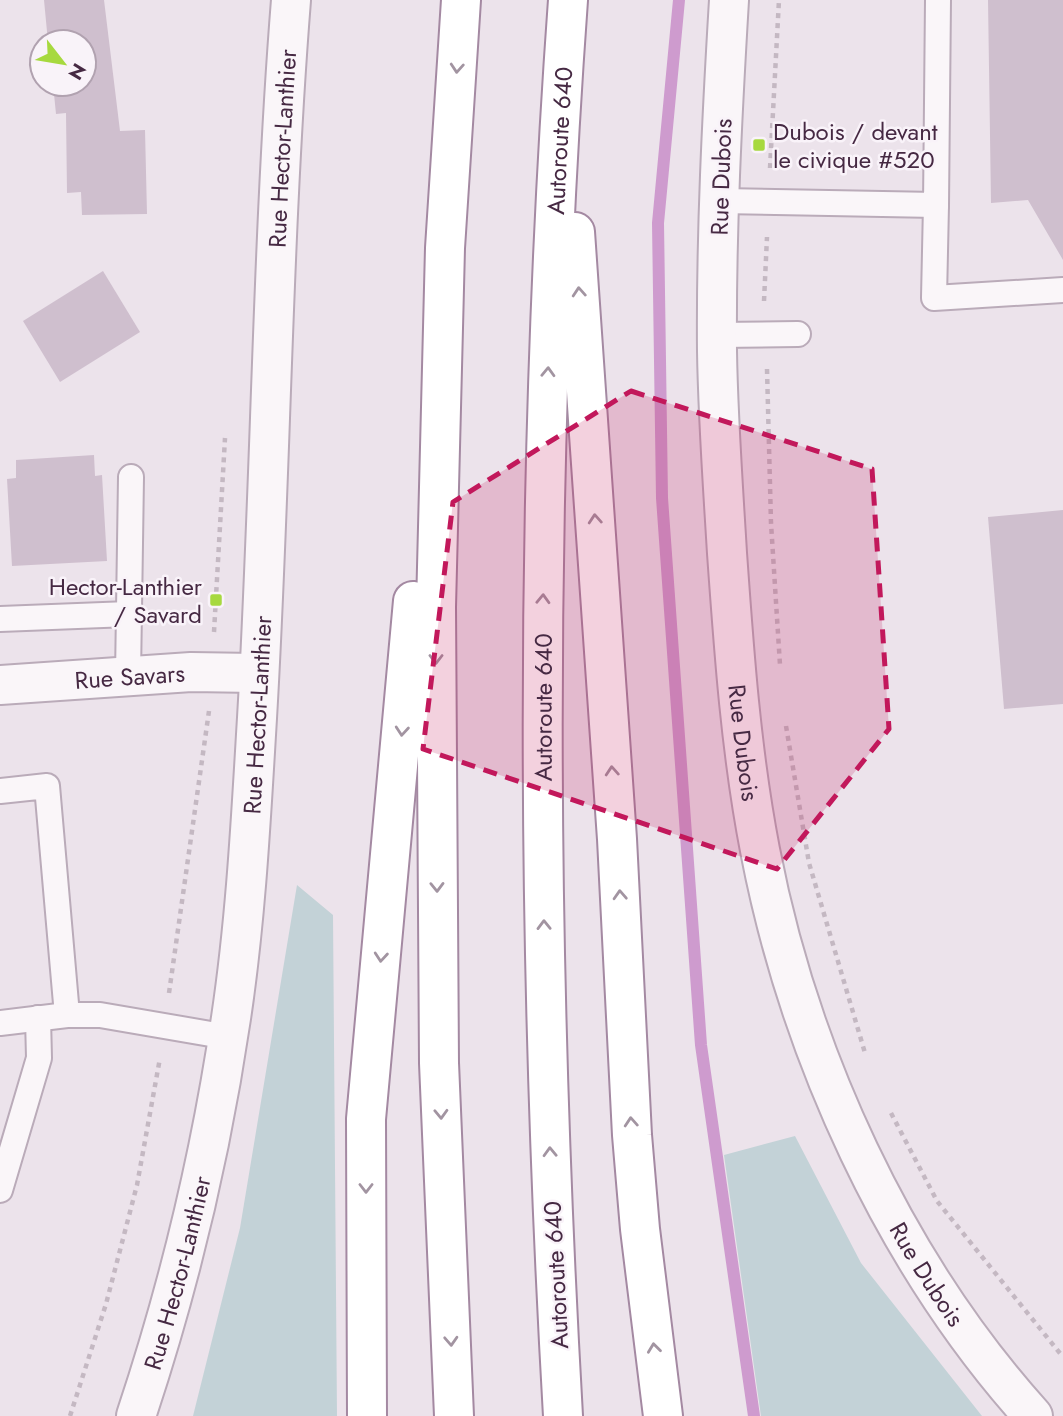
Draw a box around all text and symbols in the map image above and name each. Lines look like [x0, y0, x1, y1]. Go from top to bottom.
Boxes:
north arrow [28, 28, 98, 98]
street label: Rue Hector-Lanthier [259, 47, 305, 249]
text: N [62, 58, 93, 85]
one-way arrow [449, 63, 464, 74]
street label: Autoroute 640 [537, 66, 581, 215]
place label: Dubois / devant le civique #520 [773, 114, 938, 177]
street label: Rue Dubois [701, 118, 741, 236]
marker: Dubois / devant le civique #520 [751, 137, 767, 153]
one-way arrow [572, 287, 587, 298]
one-way arrow [541, 366, 556, 377]
one-way arrow [588, 514, 603, 525]
place label: Hector-Lanthier / Savard [49, 569, 203, 632]
marker: Hector-Lanthier / Savard [208, 592, 224, 608]
one-way arrow [535, 593, 550, 604]
street label: Rue Hector-Lanthier [234, 614, 280, 815]
street label: Autoroute 640 [525, 633, 560, 781]
one-way arrow [428, 654, 444, 665]
street label: Rue Savars [74, 655, 186, 697]
street label: Rue Dubois [720, 683, 769, 803]
one-way arrow [394, 725, 409, 737]
one-way arrow [605, 765, 620, 776]
one-way arrow [429, 881, 444, 892]
one-way arrow [612, 889, 627, 900]
one-way arrow [536, 919, 552, 929]
one-way arrow [374, 952, 389, 963]
one-way arrow [433, 1109, 448, 1120]
one-way arrow [624, 1116, 639, 1127]
one-way arrow [543, 1146, 558, 1157]
street label: Rue Hector-Lanthier [134, 1172, 219, 1374]
one-way arrow [358, 1183, 374, 1193]
street label: Autoroute 640 [535, 1200, 577, 1350]
street label: Rue Dubois [881, 1215, 973, 1333]
one-way arrow [443, 1336, 458, 1347]
one-way arrow [646, 1342, 661, 1354]

